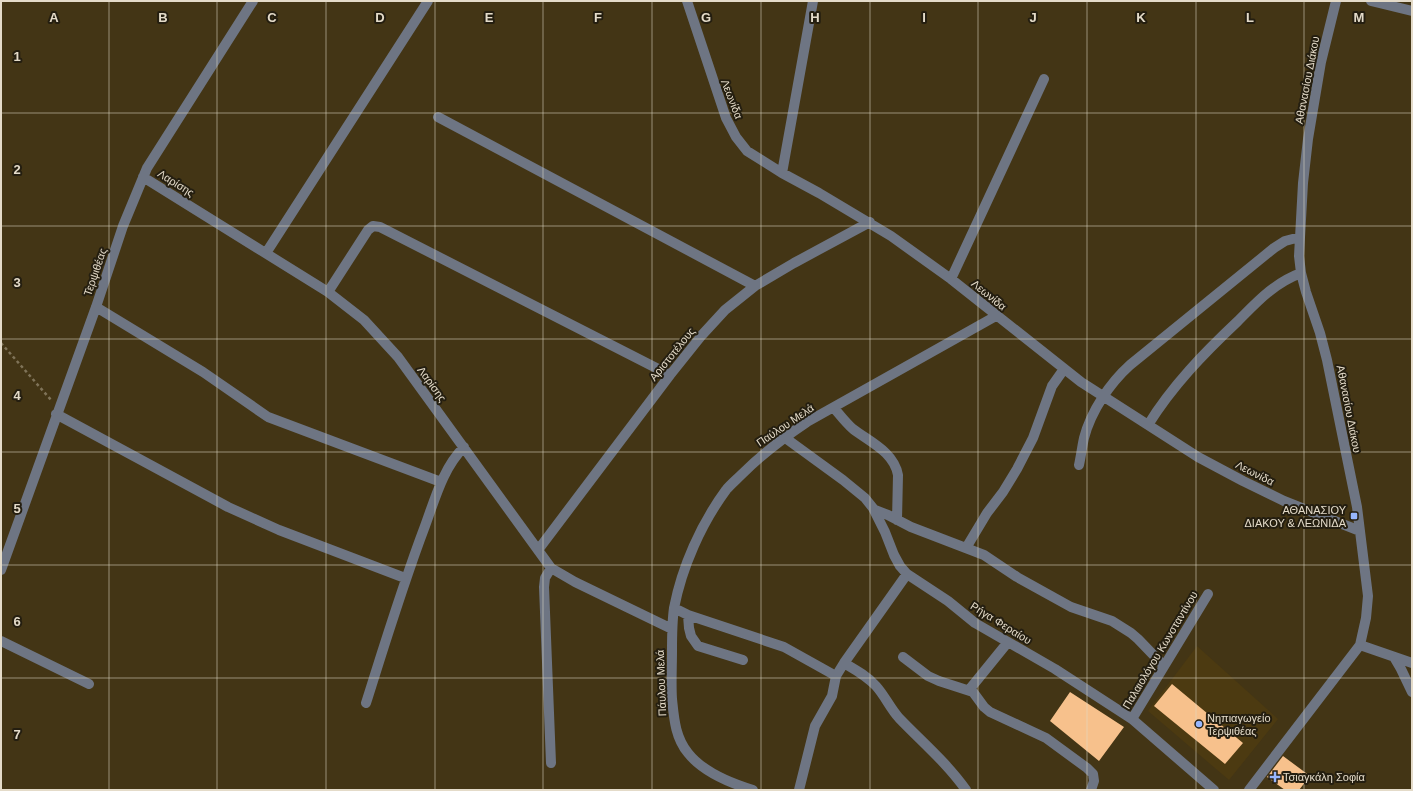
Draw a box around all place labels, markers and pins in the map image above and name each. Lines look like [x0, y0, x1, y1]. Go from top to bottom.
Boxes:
place label: ΑΘΑΝΑΣΙΟΥ ΔΙΑΚΟΥ & ΛΕΩΝΙΔΑ [1244, 504, 1347, 529]
marker: ΑΘΑΝΑΣΙΟΥ ΔΙΑΚΟΥ & ΛΕΩΝΙΔΑ [1349, 511, 1359, 521]
place label: Νηπιαγωγείο Τερψιθέας [1207, 712, 1271, 737]
marker: Νηπιαγωγείο Τερψιθέας [1194, 719, 1204, 729]
place label: Τσιαγκάλη Σοφία [1283, 771, 1365, 783]
marker: Τσιαγκάλη Σοφία [1270, 772, 1280, 782]

